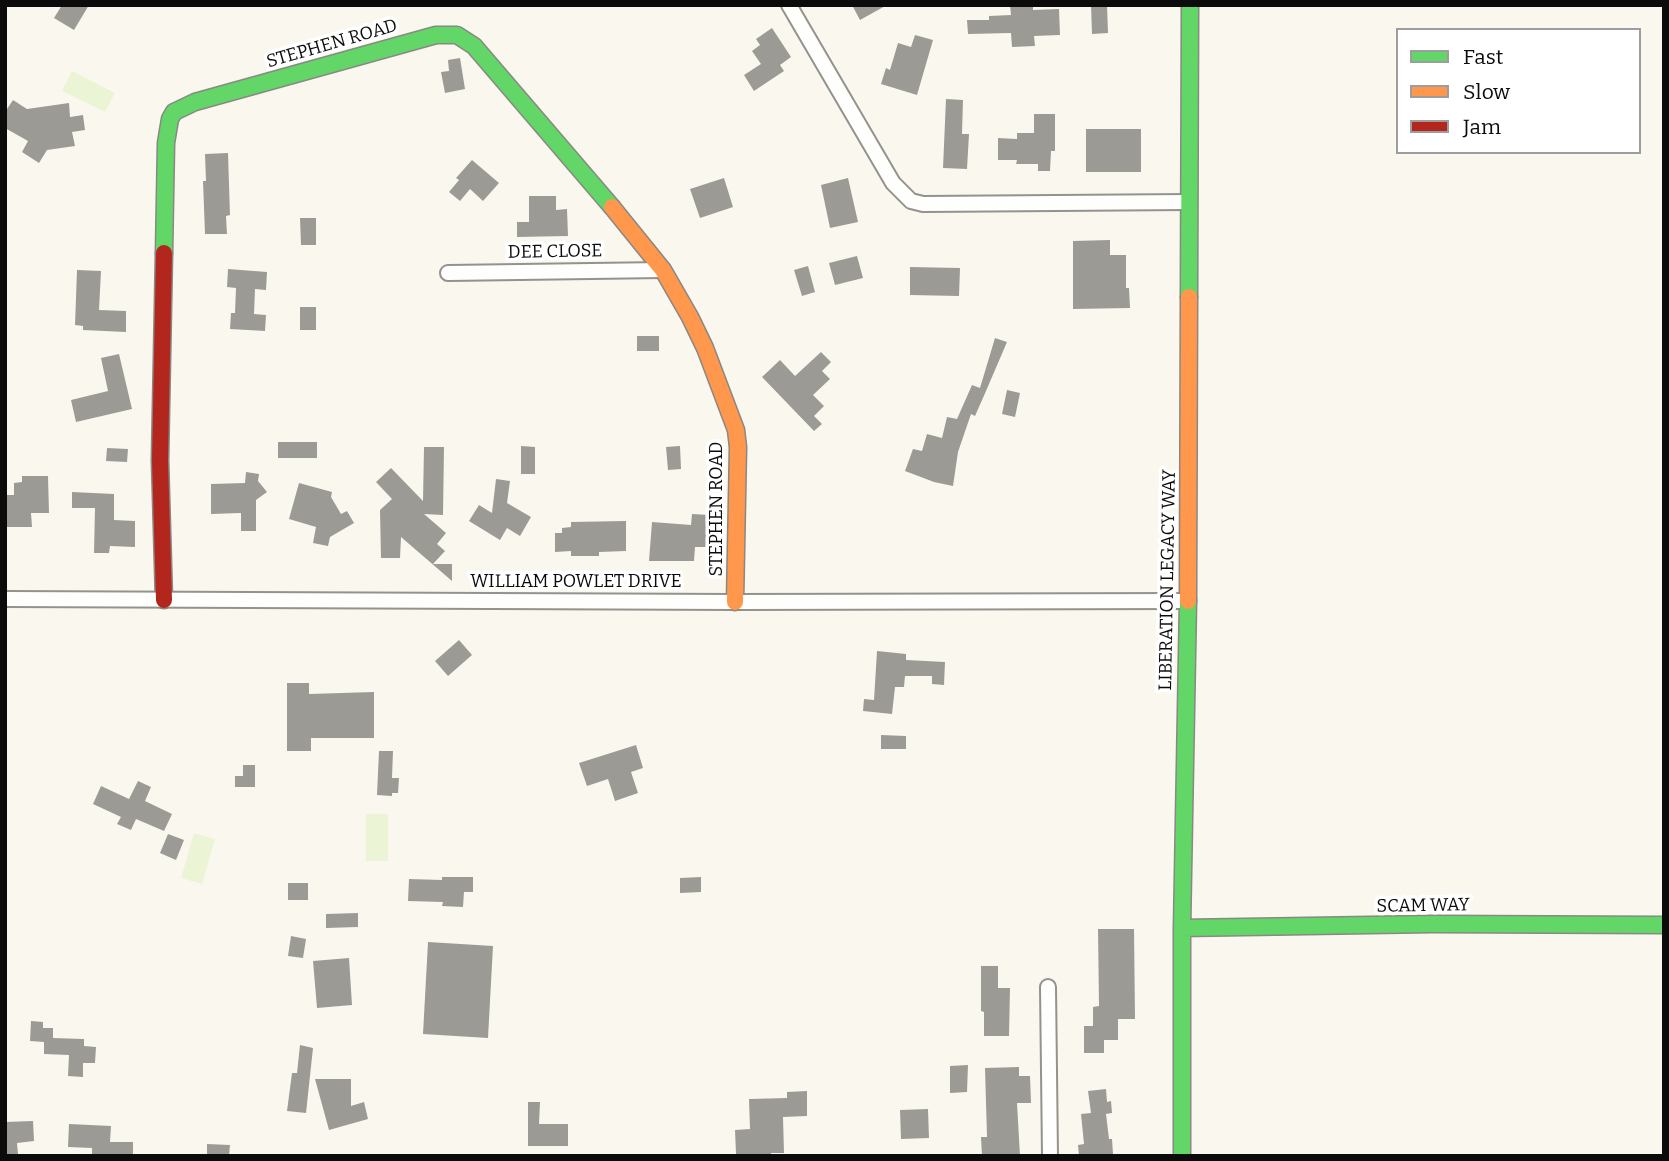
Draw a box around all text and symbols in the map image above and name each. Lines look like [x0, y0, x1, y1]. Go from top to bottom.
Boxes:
street label: STEPHEN ROAD [264, 15, 400, 73]
legend [1396, 28, 1641, 154]
text: Fast [1463, 44, 1503, 70]
text: Slow [1463, 79, 1510, 105]
text: Jam [1463, 114, 1501, 140]
street label: DEE CLOSE [507, 240, 603, 264]
street label: STEPHEN ROAD [706, 442, 728, 576]
street label: LIBERATION LEGACY WAY [1155, 469, 1181, 691]
street label: WILLIAM POWLET DRIVE [470, 571, 682, 593]
street label: SCAM WAY [1376, 894, 1470, 918]

